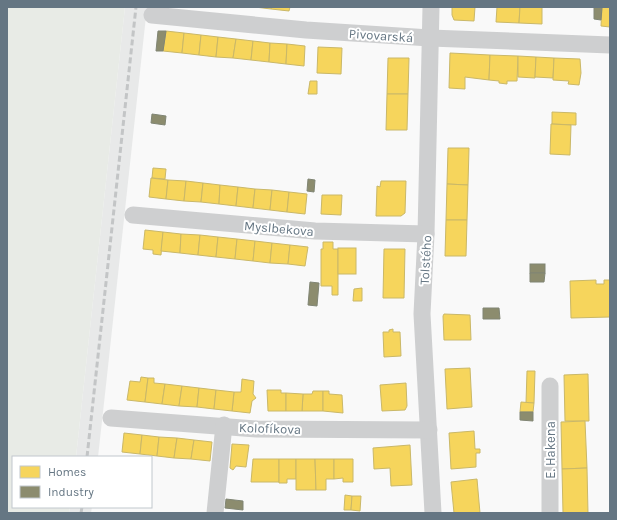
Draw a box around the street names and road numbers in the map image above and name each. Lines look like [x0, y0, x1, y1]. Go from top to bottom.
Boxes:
street label: Pivovarská [348, 26, 414, 45]
street label: Myslbekova [243, 218, 314, 239]
street label: Tolstého [417, 235, 434, 285]
street label: Kolofíkova [239, 420, 301, 437]
street label: E. Hakena [543, 421, 558, 479]

